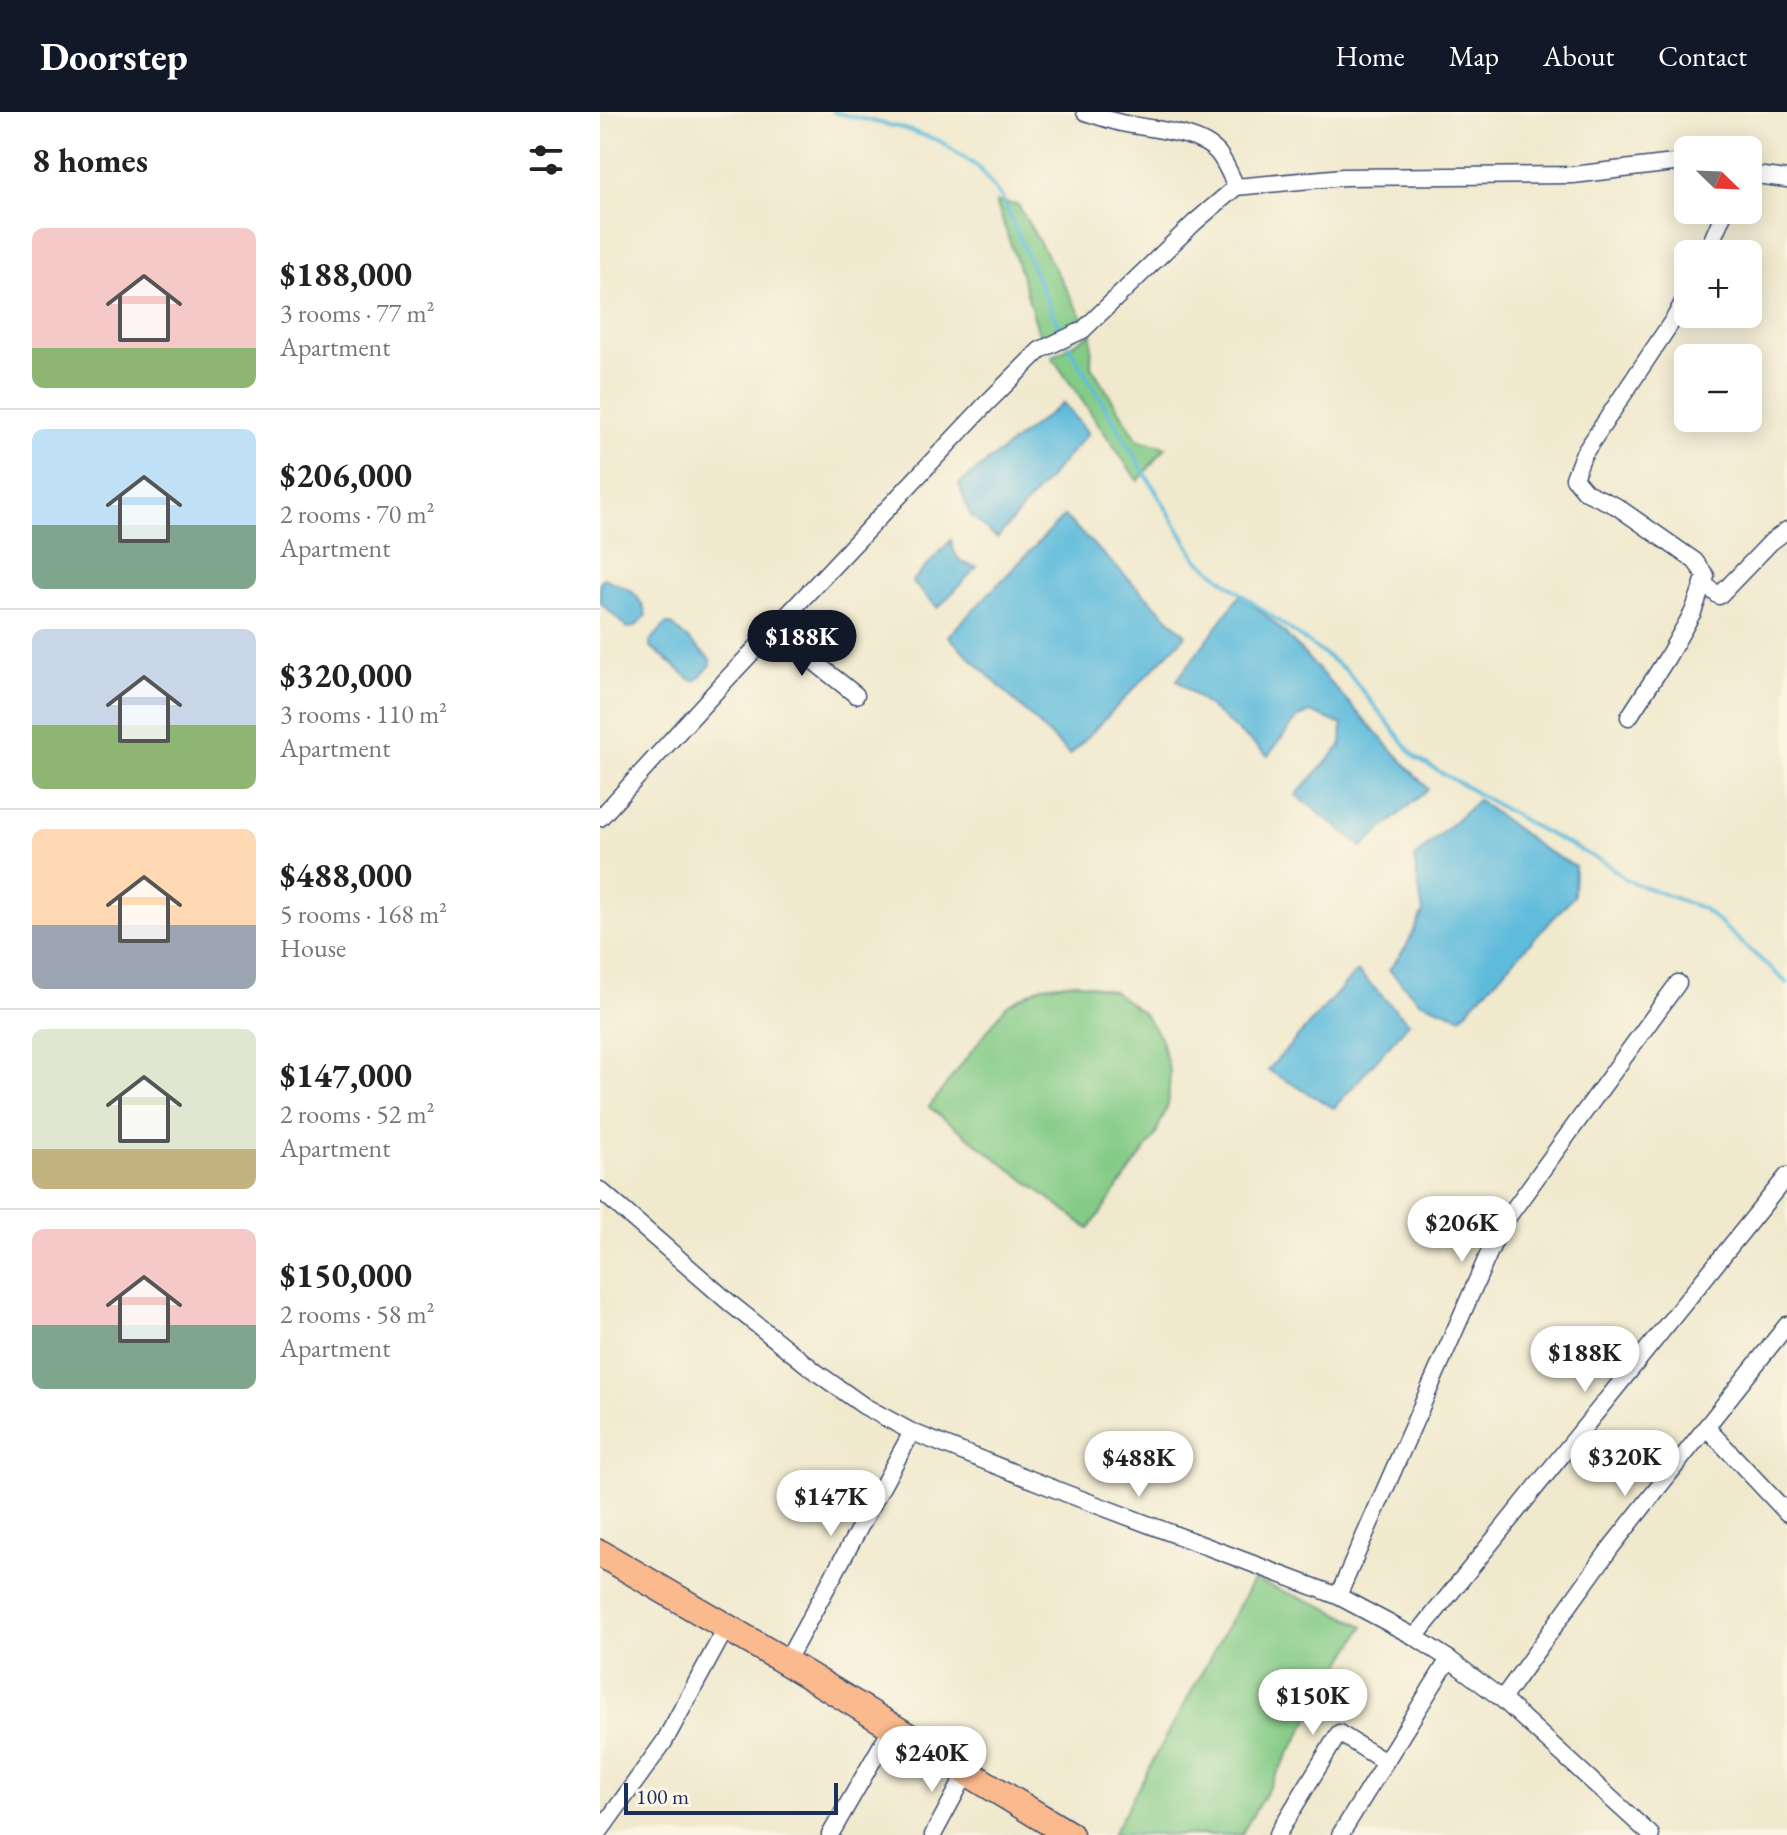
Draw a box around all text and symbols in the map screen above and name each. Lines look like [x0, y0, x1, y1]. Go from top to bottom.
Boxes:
text: Doorstep [40, 32, 188, 81]
text: Home [1335, 38, 1405, 74]
text: Map [1449, 38, 1499, 74]
text: About [1543, 38, 1614, 74]
text: Contact [1658, 38, 1747, 74]
north arrow [1674, 136, 1762, 224]
map controls [1674, 136, 1762, 432]
text: 8 homes [32, 138, 148, 182]
icon: filters [524, 138, 568, 182]
button: + [1674, 240, 1762, 328]
text: $188,000 [280, 252, 412, 296]
icon: home [96, 260, 192, 356]
text: 3 rooms · 77 m² [280, 296, 435, 330]
text: Apartment [280, 330, 390, 364]
button: − [1674, 344, 1762, 432]
text: $206,000 [280, 453, 412, 497]
icon: home [96, 461, 192, 557]
text: 2 rooms · 70 m² [280, 497, 435, 531]
text: Apartment [280, 531, 390, 565]
pin: $188K [746, 610, 858, 678]
text: $188K [765, 619, 839, 653]
text: $320,000 [280, 653, 412, 697]
icon: home [96, 661, 192, 757]
text: 3 rooms · 110 m² [280, 697, 447, 731]
text: Apartment [280, 731, 390, 765]
text: $488,000 [280, 853, 412, 897]
icon: home [96, 861, 192, 957]
text: 5 rooms · 168 m² [280, 897, 447, 931]
text: House [280, 931, 346, 965]
text: $147,000 [280, 1053, 412, 1097]
icon: home [96, 1061, 192, 1157]
text: 2 rooms · 52 m² [280, 1097, 435, 1131]
text: Apartment [280, 1131, 390, 1165]
pin: $206K [1406, 1196, 1518, 1264]
text: $206K [1425, 1205, 1499, 1239]
text: $150,000 [280, 1253, 412, 1297]
icon: home [96, 1261, 192, 1357]
text: 2 rooms · 58 m² [280, 1297, 435, 1331]
pin: $188K [1529, 1326, 1641, 1394]
text: Apartment [280, 1331, 390, 1365]
text: $188K [1548, 1335, 1622, 1369]
pin: $320K [1569, 1430, 1681, 1498]
pin: $488K [1083, 1431, 1195, 1499]
text: $320K [1588, 1439, 1662, 1473]
text: $488K [1102, 1440, 1176, 1474]
pin: $147K [775, 1470, 887, 1538]
text: $147K [794, 1479, 868, 1513]
pin: $150K [1257, 1669, 1369, 1737]
text: $150K [1276, 1678, 1350, 1712]
pin: $240K [876, 1726, 988, 1794]
text: $240K [895, 1735, 969, 1769]
scale bar [624, 1779, 838, 1815]
text: 100 m [636, 1782, 689, 1811]

